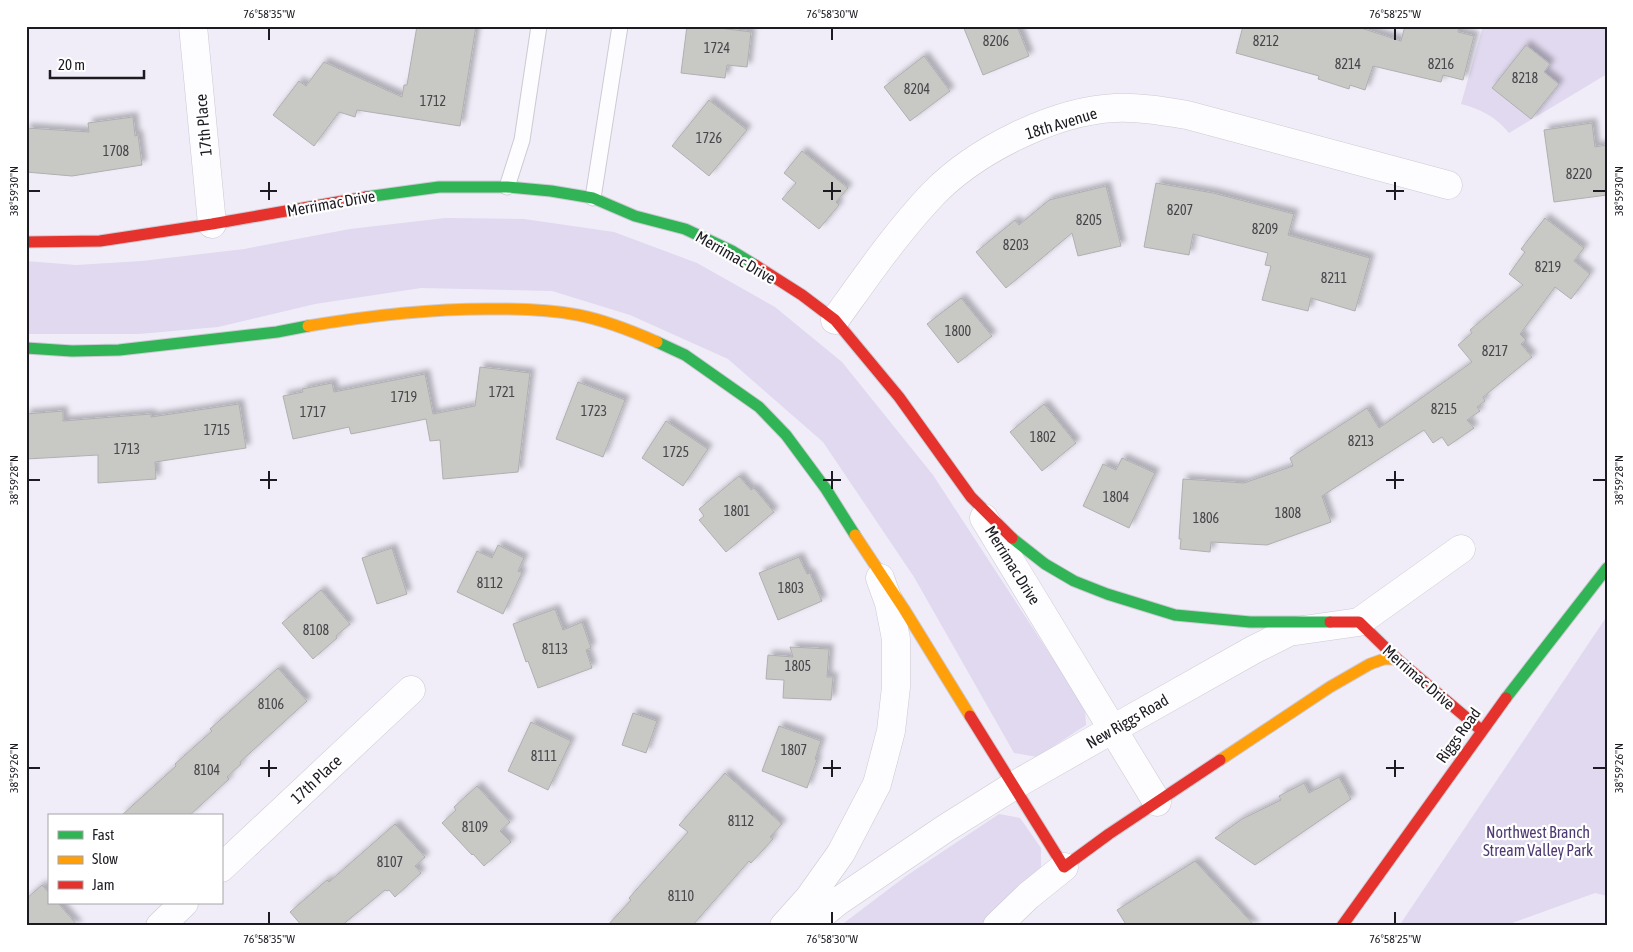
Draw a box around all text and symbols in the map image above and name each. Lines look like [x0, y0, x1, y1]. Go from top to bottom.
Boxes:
text: 76°58'35"W [243, 7, 295, 21]
text: 76°58'30"W [806, 7, 858, 21]
text: 76°58'25"W [1369, 7, 1421, 21]
house number: 8206 [983, 33, 1010, 49]
house number: 8212 [1253, 33, 1279, 49]
house number: 1724 [704, 40, 731, 56]
scale bar [50, 48, 144, 80]
text: 20 m [58, 56, 85, 73]
house number: 8214 [1335, 56, 1362, 72]
house number: 8216 [1428, 56, 1455, 72]
house number: 8218 [1512, 70, 1539, 86]
house number: 8204 [904, 81, 931, 97]
street label: 17th Place [191, 93, 215, 157]
house number: 1712 [420, 93, 446, 109]
street label: 18th Avenue [1023, 104, 1099, 142]
house number: 1726 [696, 130, 723, 146]
house number: 1708 [103, 143, 130, 159]
text: 38°59'30"N [7, 166, 21, 216]
house number: 8220 [1566, 166, 1593, 182]
text: 38°59'30"N [1612, 166, 1626, 216]
street label: Merrimac Drive [285, 186, 377, 220]
house number: 8207 [1167, 202, 1193, 218]
house number: 8205 [1076, 212, 1102, 228]
house number: 8209 [1252, 221, 1278, 237]
street label: Merrimac Drive [693, 227, 779, 287]
house number: 8203 [1003, 237, 1029, 253]
house number: 8219 [1535, 259, 1561, 275]
house number: 8211 [1321, 270, 1347, 286]
house number: 1800 [945, 323, 972, 339]
house number: 8217 [1482, 343, 1508, 359]
house number: 1721 [489, 384, 515, 400]
house number: 1719 [391, 389, 417, 405]
house number: 8215 [1431, 401, 1457, 417]
house number: 1723 [581, 403, 607, 419]
house number: 1717 [300, 404, 326, 420]
house number: 1715 [204, 422, 230, 438]
house number: 1802 [1030, 429, 1056, 445]
house number: 8213 [1348, 433, 1374, 449]
house number: 1713 [114, 441, 140, 457]
house number: 1725 [663, 444, 689, 460]
text: 38°59'28"N [7, 455, 21, 505]
text: 38°59'28"N [1612, 455, 1626, 505]
house number: 1804 [1103, 489, 1130, 505]
house number: 1801 [724, 503, 750, 519]
house number: 1808 [1275, 505, 1302, 521]
house number: 1806 [1193, 510, 1220, 526]
street label: Merrimac Drive [982, 522, 1044, 608]
house number: 8112 [477, 575, 503, 591]
house number: 1803 [778, 580, 804, 596]
house number: 8108 [303, 622, 330, 638]
house number: 8113 [542, 641, 568, 657]
street label: Merrimac Drive [1379, 641, 1459, 713]
house number: 1805 [785, 658, 811, 674]
street label: New Riggs Road [1083, 690, 1172, 753]
house number: 8106 [258, 696, 285, 712]
street label: Riggs Road [1432, 704, 1485, 767]
house number: 1807 [781, 742, 807, 758]
text: 38°59'26"N [7, 743, 21, 793]
text: 38°59'26"N [1612, 743, 1626, 793]
house number: 8111 [531, 748, 557, 764]
street label: 17th Place [287, 751, 345, 807]
house number: 8104 [194, 762, 221, 778]
house number: 8112 [728, 813, 754, 829]
legend [48, 814, 222, 904]
house number: 8109 [462, 819, 488, 835]
park label: Northwest Branch Stream Valley Park [1483, 823, 1593, 860]
text: Fast [92, 826, 114, 843]
text: Slow [92, 850, 118, 867]
house number: 8107 [377, 854, 403, 870]
text: Jam [92, 876, 115, 893]
house number: 8110 [668, 888, 695, 904]
text: 76°58'35"W [243, 932, 295, 946]
text: 76°58'30"W [806, 932, 858, 946]
text: 76°58'25"W [1369, 932, 1421, 946]

